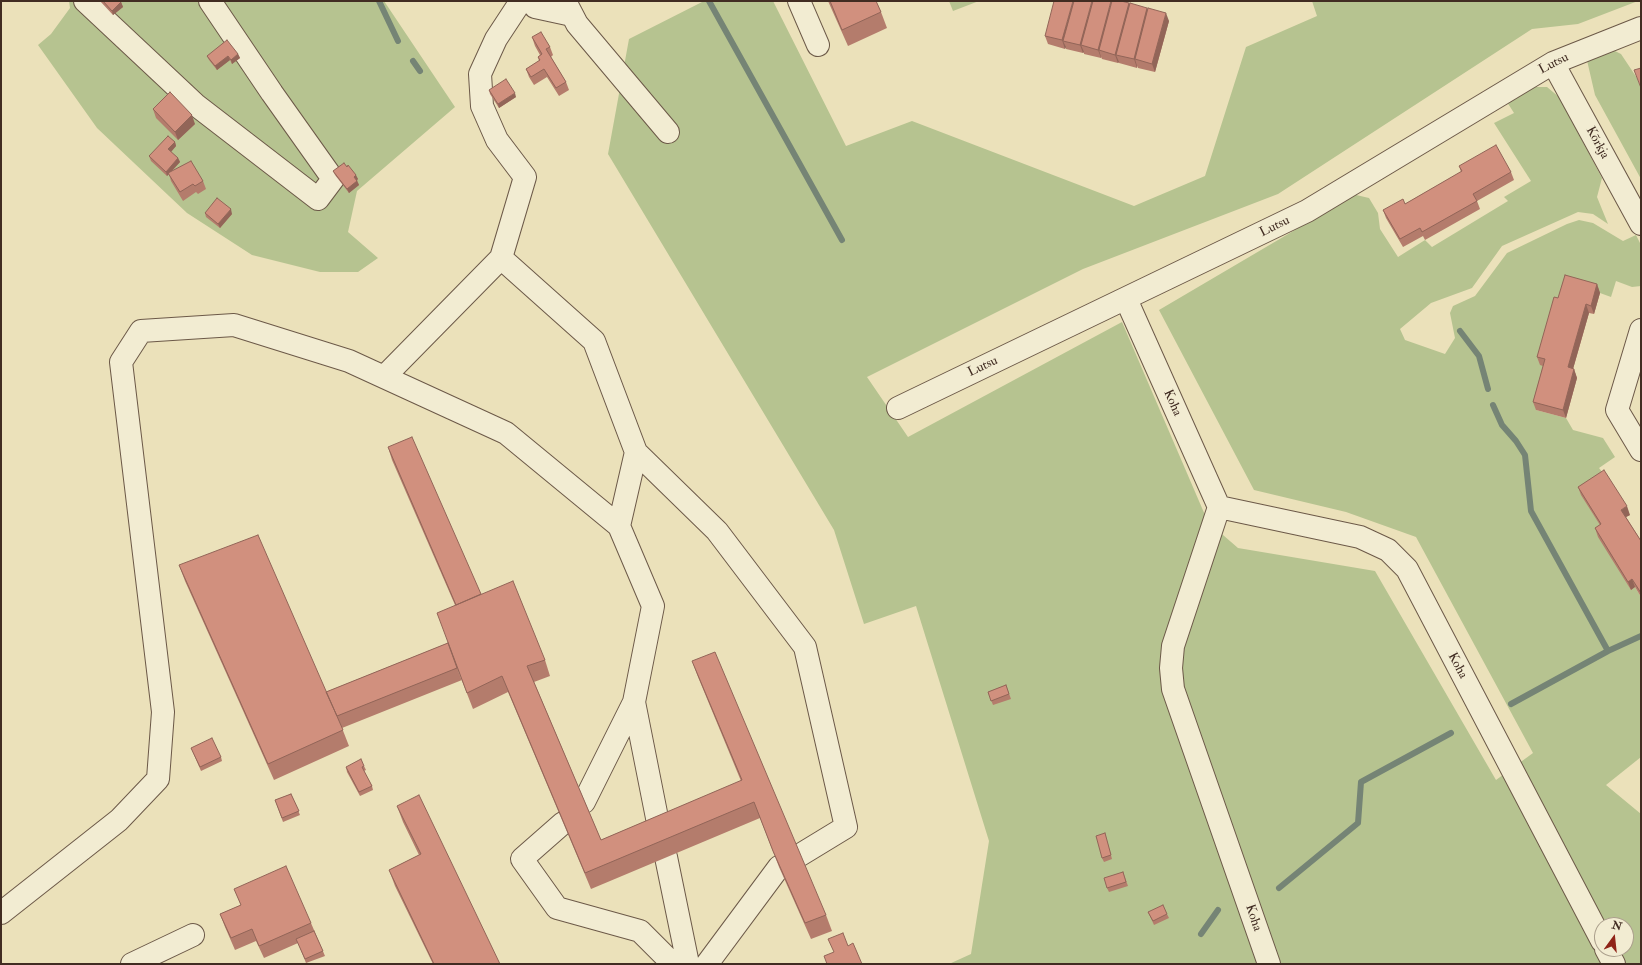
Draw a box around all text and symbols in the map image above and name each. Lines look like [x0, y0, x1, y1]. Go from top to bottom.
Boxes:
street label: Lutsu [1536, 50, 1572, 78]
street label: Kõrkja [1582, 124, 1612, 162]
street label: Lutsu [1257, 213, 1293, 241]
street label: Lutsu [965, 353, 1001, 381]
street label: Koha [1159, 387, 1185, 419]
street label: Koha [1444, 650, 1470, 682]
street label: Koha [1241, 903, 1265, 933]
north arrow [1594, 917, 1634, 957]
text: N [1611, 918, 1623, 933]

